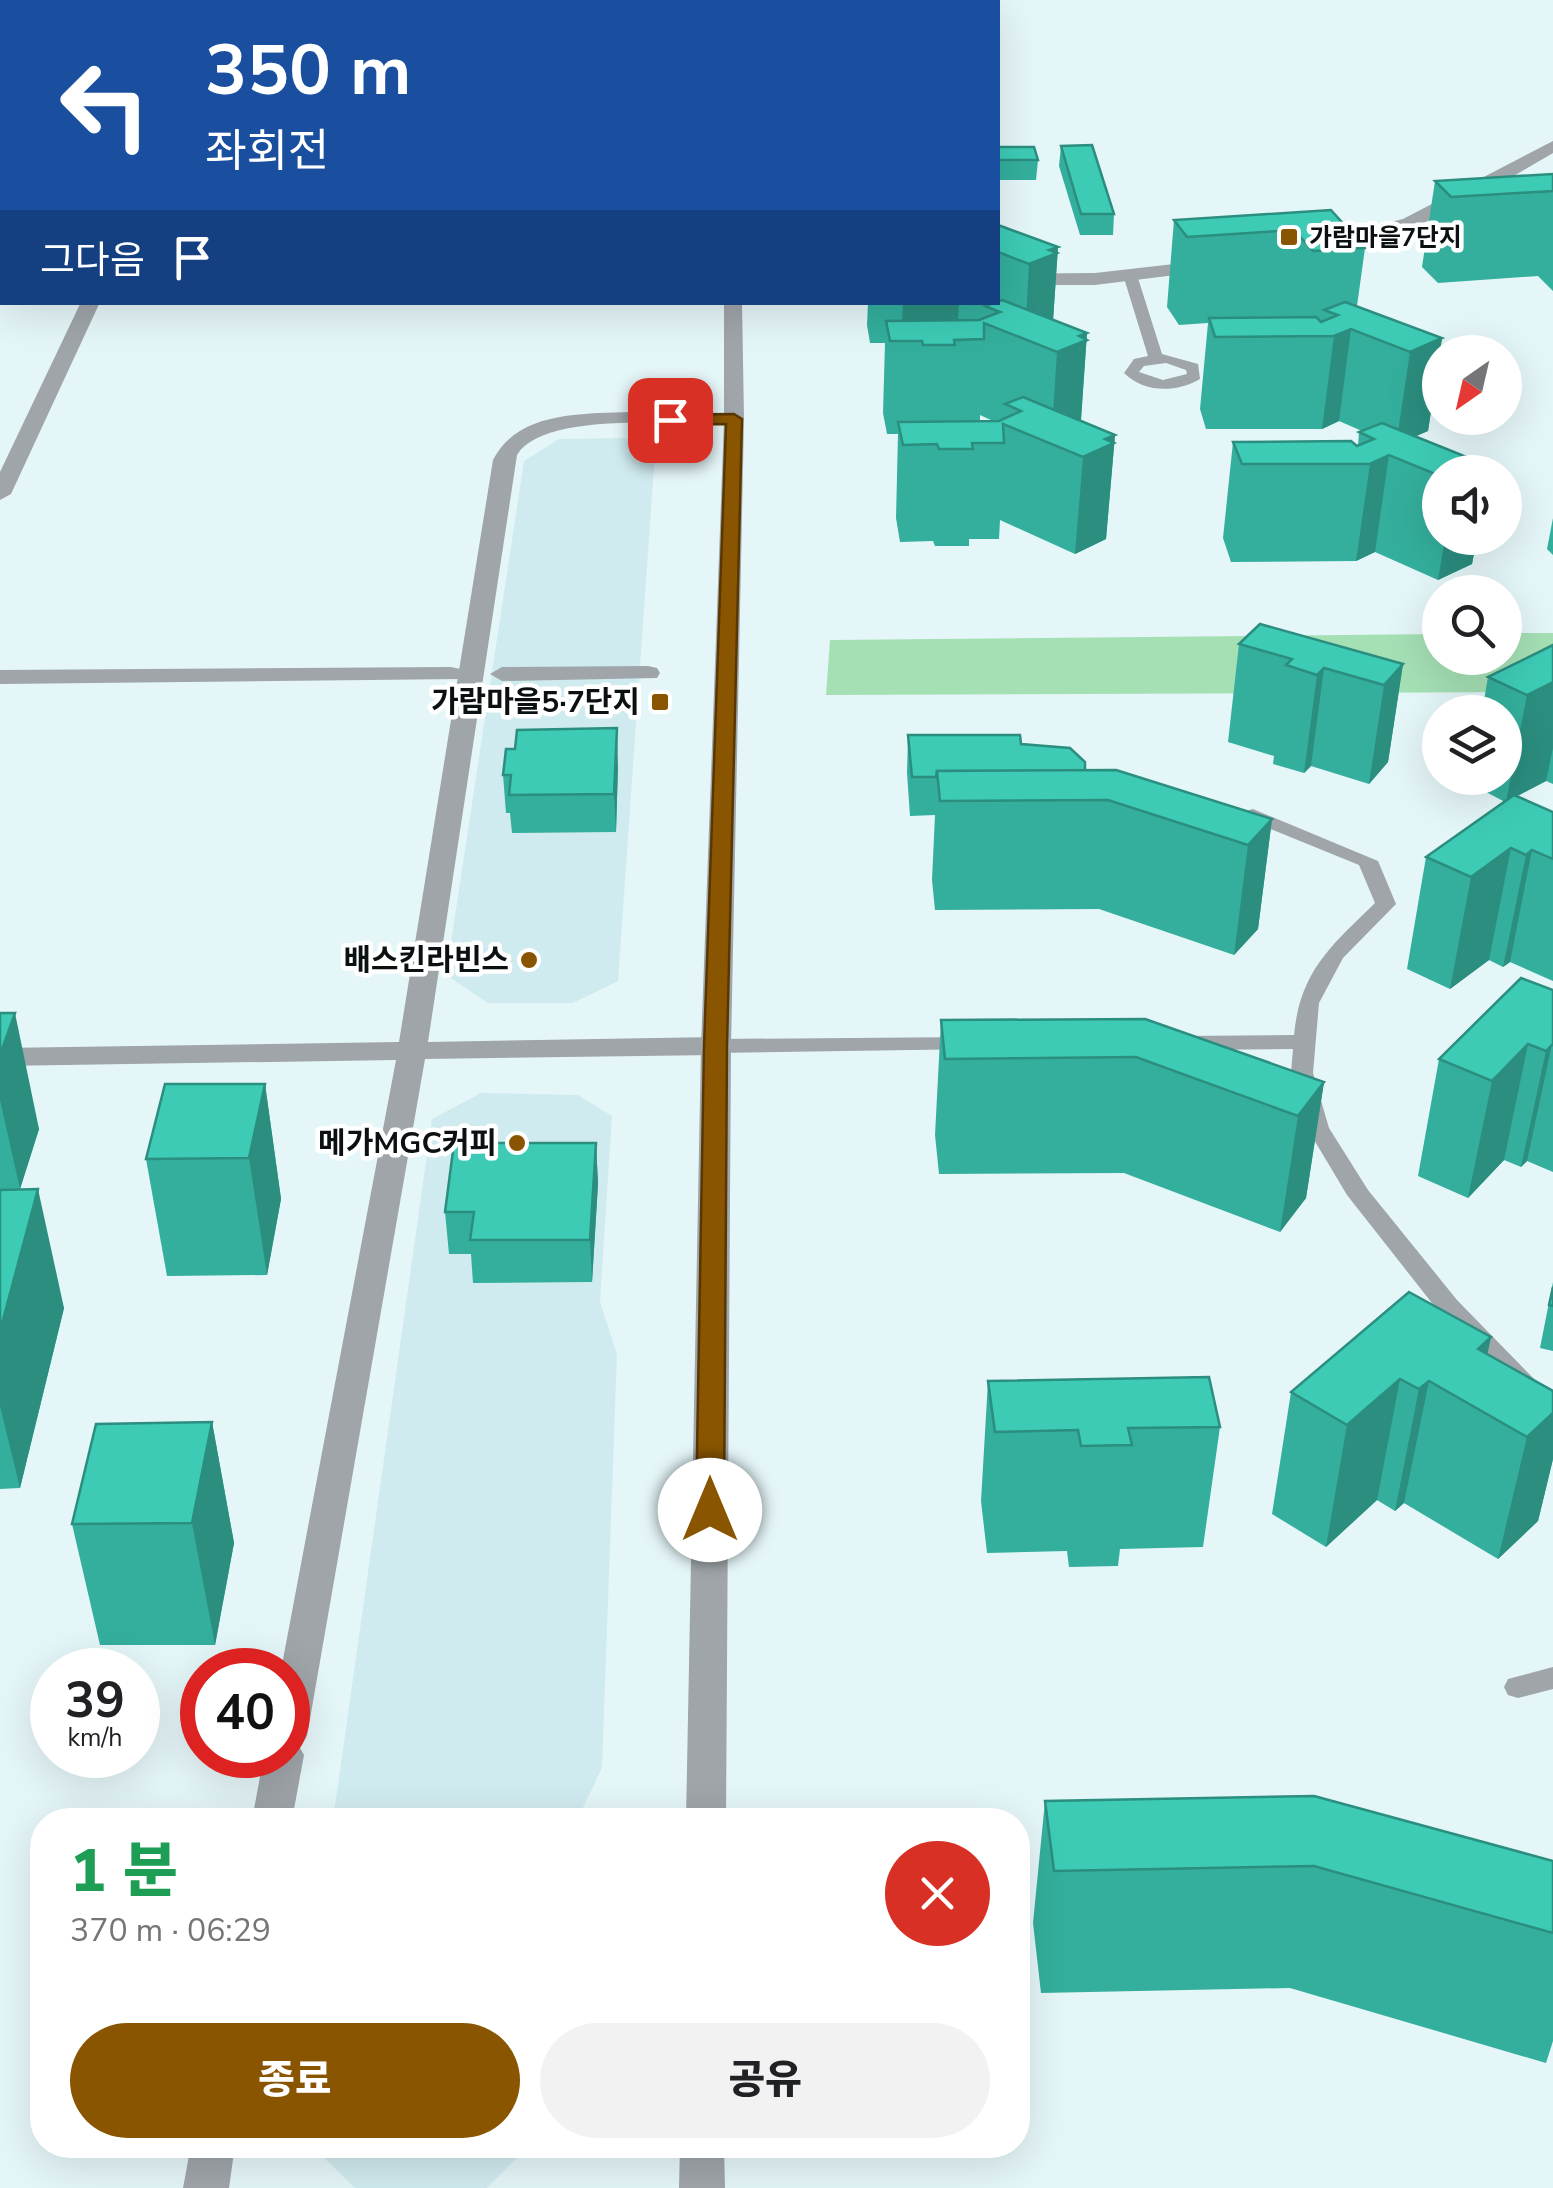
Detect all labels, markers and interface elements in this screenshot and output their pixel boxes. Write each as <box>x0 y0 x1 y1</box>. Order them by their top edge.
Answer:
text: 350 m <box>205 23 411 119</box>
icon: left <box>40 40 170 170</box>
text: 좌회전 <box>205 121 329 182</box>
place label: 가람마을7단지 <box>1309 221 1462 255</box>
marker: 가람마을7단지 <box>1278 226 1300 248</box>
icon: arrive <box>165 230 220 285</box>
text: 그다음 <box>40 235 145 286</box>
north arrow <box>1422 335 1522 435</box>
map controls <box>1422 335 1522 795</box>
pin <box>628 378 713 463</box>
icon: arrive <box>643 393 698 448</box>
button: sound <box>1422 455 1522 555</box>
button: search <box>1422 575 1522 675</box>
place label: 가람마을5·7단지 <box>431 682 640 723</box>
marker: 가람마을5·7단지 <box>649 691 671 713</box>
button: layers <box>1422 695 1522 795</box>
place label: 배스킨라빈스 <box>343 940 509 981</box>
marker: 배스킨라빈스 <box>518 949 540 971</box>
place label: 메가MGC커피 <box>318 1123 497 1164</box>
marker: 메가MGC커피 <box>506 1132 528 1154</box>
position arrow <box>658 1458 762 1562</box>
speed limit sign: 40 <box>180 1648 310 1778</box>
text: 39 <box>65 1666 125 1735</box>
text: km/h <box>67 1721 123 1755</box>
text: 1 분 <box>70 1830 178 1912</box>
button: close <box>885 1841 990 1946</box>
text: 370 m · 06:29 <box>70 1909 271 1952</box>
button: 종료 <box>70 2023 520 2138</box>
button: 공유 <box>540 2023 990 2138</box>

